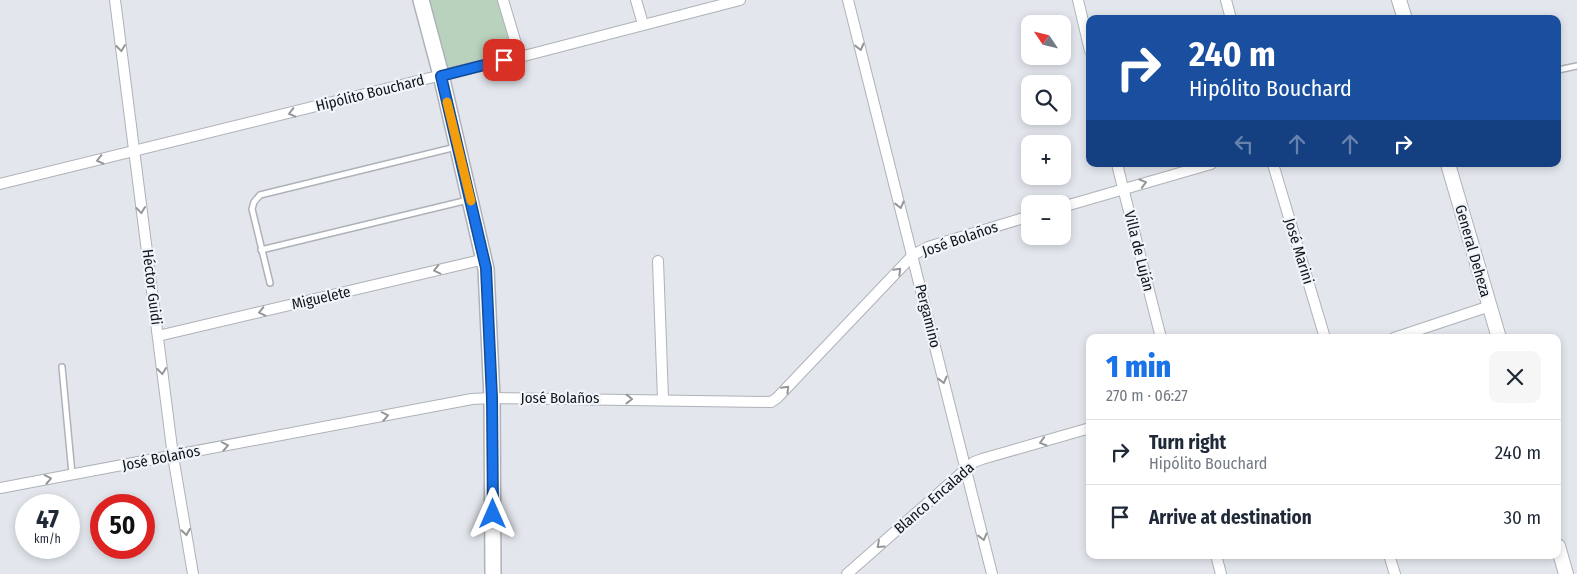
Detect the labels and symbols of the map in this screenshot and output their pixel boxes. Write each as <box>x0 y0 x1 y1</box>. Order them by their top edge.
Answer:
north arrow <box>1021 15 1071 65</box>
pin <box>483 39 525 81</box>
one-way arrow <box>855 43 865 51</box>
one-way arrow <box>115 45 126 53</box>
street label: Hipólito Bouchard <box>314 71 426 115</box>
one-way arrow <box>289 107 297 117</box>
one-way arrow <box>96 154 105 165</box>
one-way arrow <box>1138 178 1147 189</box>
one-way arrow <box>895 200 905 208</box>
street label: General Deheza <box>1451 203 1495 299</box>
one-way arrow <box>135 206 146 214</box>
street label: Villa de Luján <box>1120 209 1158 293</box>
street label: José Marini <box>1280 216 1318 286</box>
street label: José Bolaños <box>920 218 1000 260</box>
street label: Héctor Guidi <box>138 248 166 326</box>
one-way arrow <box>433 264 442 275</box>
one-way arrow <box>892 268 901 277</box>
street label: Miguelete <box>290 282 352 314</box>
street label: Pergamino <box>911 282 945 350</box>
one-way arrow <box>258 306 267 316</box>
one-way arrow <box>156 367 167 375</box>
one-way arrow <box>937 375 948 384</box>
one-way arrow <box>780 385 789 394</box>
street label: José Bolaños <box>521 389 599 407</box>
one-way arrow <box>625 394 633 404</box>
one-way arrow <box>380 411 389 421</box>
one-way arrow <box>1040 436 1048 446</box>
street label: José Bolaños <box>121 442 201 474</box>
one-way arrow <box>220 442 229 452</box>
street label: Blanco Encalada <box>890 458 978 538</box>
one-way arrow <box>44 475 52 485</box>
position arrow <box>466 487 518 539</box>
speed limit sign: 50 <box>90 494 155 559</box>
one-way arrow <box>180 527 190 536</box>
one-way arrow <box>977 533 987 541</box>
one-way arrow <box>876 539 885 548</box>

